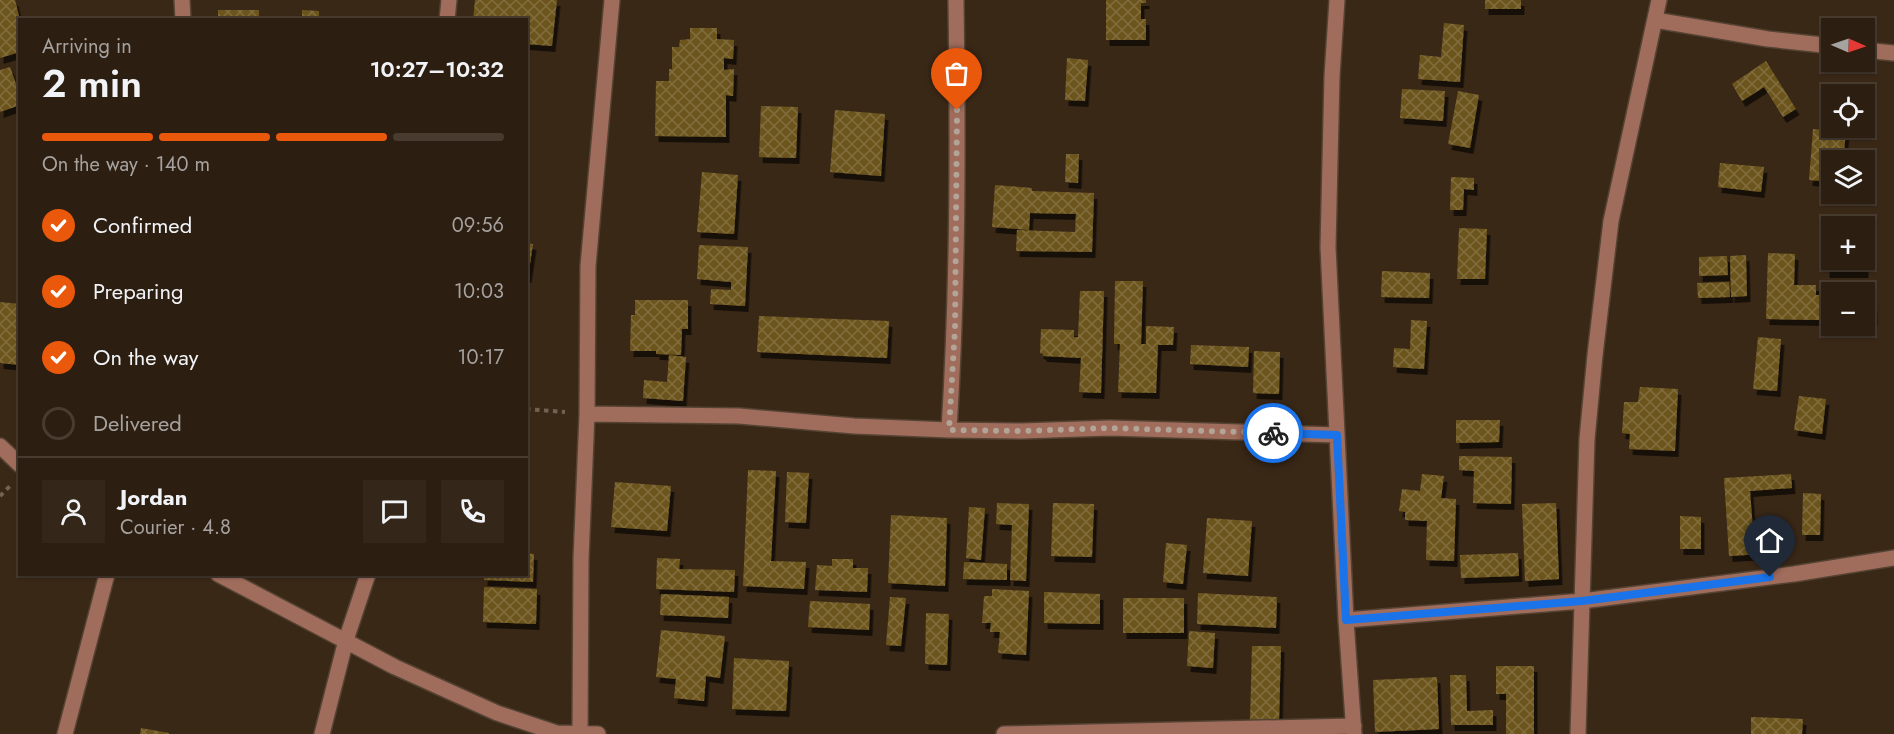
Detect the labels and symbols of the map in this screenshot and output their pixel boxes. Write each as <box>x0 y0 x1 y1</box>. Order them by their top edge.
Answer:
north arrow <box>1821 18 1875 72</box>
pin <box>931 48 982 110</box>
courier <box>1243 403 1303 463</box>
pin <box>1744 515 1795 577</box>

